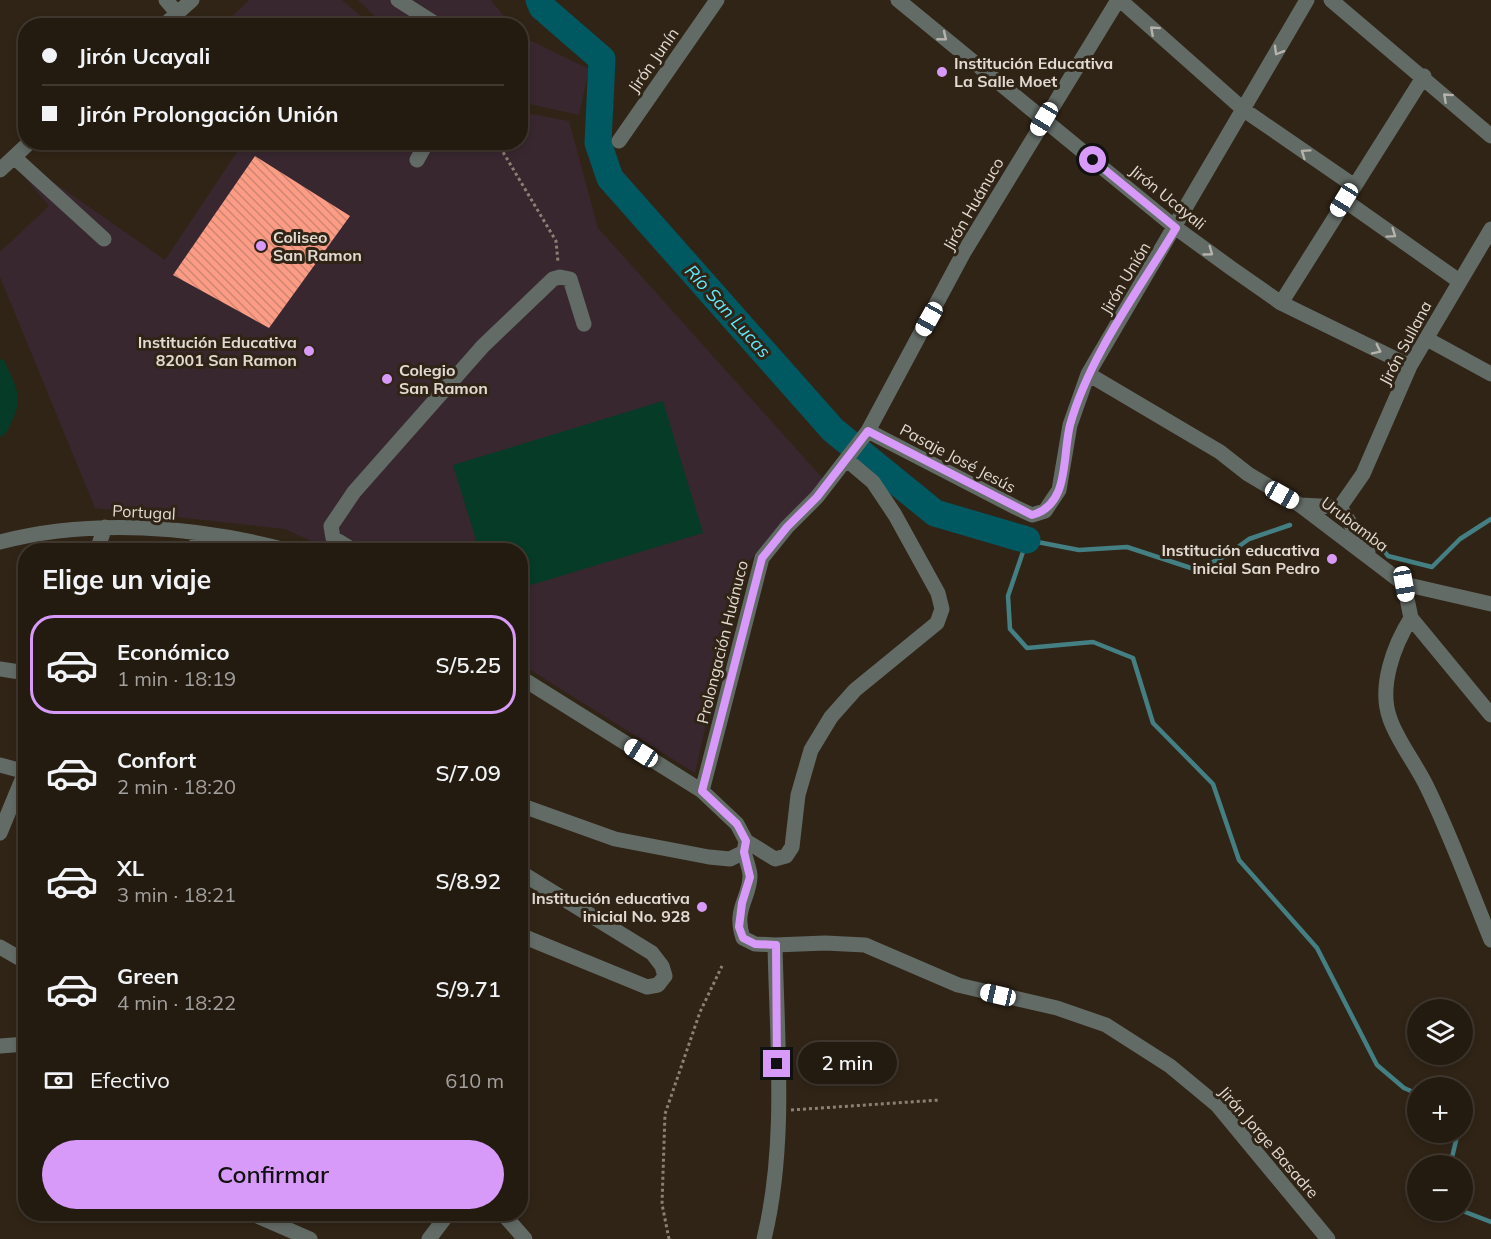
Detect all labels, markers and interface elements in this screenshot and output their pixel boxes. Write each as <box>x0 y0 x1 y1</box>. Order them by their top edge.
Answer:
street label: Jirón Junín <box>623 24 683 96</box>
one-way arrow <box>1150 26 1160 37</box>
one-way arrow <box>936 30 947 41</box>
text: Jirón Ucayali <box>78 42 210 70</box>
one-way arrow <box>1274 45 1285 55</box>
place label: Institución Educativa La Salle Moet <box>954 53 1113 91</box>
marker: Institución Educativa La Salle Moet <box>935 65 949 79</box>
one-way arrow <box>1443 93 1454 104</box>
car <box>1027 99 1061 139</box>
text: Jirón Prolongación Unión <box>78 100 339 128</box>
route start <box>1079 146 1106 173</box>
one-way arrow <box>1300 149 1311 160</box>
street label: Jirón Huánuco <box>938 154 1008 254</box>
street label: Jirón Ucayali <box>1126 160 1210 234</box>
car <box>1327 180 1361 220</box>
place label: Coliseo San Ramon <box>273 227 362 265</box>
one-way arrow <box>1385 227 1396 238</box>
street label: Jirón Unión <box>1096 238 1154 318</box>
marker: Coliseo San Ramon <box>254 239 268 253</box>
one-way arrow <box>1202 245 1213 256</box>
water label: Río San Lucas <box>680 260 776 362</box>
street label: Jirón Sullana <box>1374 297 1436 389</box>
car <box>912 299 946 339</box>
place label: Institución Educativa 82001 San Ramon <box>138 332 297 370</box>
one-way arrow <box>1370 342 1381 354</box>
marker: Institución Educativa 82001 San Ramon <box>302 344 316 358</box>
place label: Colegio San Ramon <box>399 360 488 398</box>
marker: Colegio San Ramon <box>380 372 394 386</box>
street label: Pasaje José Jesús <box>897 419 1019 497</box>
car <box>1262 478 1302 512</box>
street label: Urubamba <box>1317 492 1393 556</box>
street label: Portugal <box>112 500 176 524</box>
place label: Institución educativa inicial San Pedro <box>1161 540 1320 578</box>
marker: Institución educativa inicial San Pedro <box>1325 552 1339 566</box>
street label: Prolongación Huánuco <box>692 558 752 726</box>
text: Elige un viaje <box>42 562 211 596</box>
car <box>1392 565 1416 603</box>
icon: car <box>45 638 99 692</box>
text: Económico <box>117 638 230 666</box>
text: S/5.25 <box>436 651 501 679</box>
text: 1 min · 18:19 <box>117 666 236 691</box>
car <box>621 736 661 770</box>
icon: car <box>45 746 99 800</box>
text: Confort <box>117 746 196 774</box>
text: S/7.09 <box>436 759 501 787</box>
text: 2 min · 18:20 <box>117 774 236 799</box>
icon: car <box>45 854 99 908</box>
text: XL <box>117 854 144 882</box>
text: S/8.92 <box>436 867 501 895</box>
text: 3 min · 18:21 <box>117 882 236 907</box>
place label: Institución educativa inicial No. 928 <box>531 888 690 926</box>
marker: Institución educativa inicial No. 928 <box>695 900 709 914</box>
icon: car <box>45 962 99 1016</box>
text: Green <box>117 962 179 990</box>
text: S/9.71 <box>436 975 501 1003</box>
car <box>978 982 1018 1008</box>
text: 4 min · 18:22 <box>117 990 236 1015</box>
map controls <box>1407 999 1473 1221</box>
button: layers <box>1407 999 1473 1065</box>
callout: 2 min <box>798 1043 897 1085</box>
route end <box>763 1050 790 1077</box>
text: 2 min <box>822 1050 873 1075</box>
icon: cash <box>42 1064 75 1097</box>
text: Efectivo <box>90 1066 170 1094</box>
text: 610 m <box>445 1068 504 1093</box>
button: + <box>1407 1077 1473 1143</box>
street label: Jirón Jorge Basadre <box>1215 1082 1323 1202</box>
button: Confirmar <box>42 1140 504 1209</box>
button: − <box>1407 1155 1473 1221</box>

